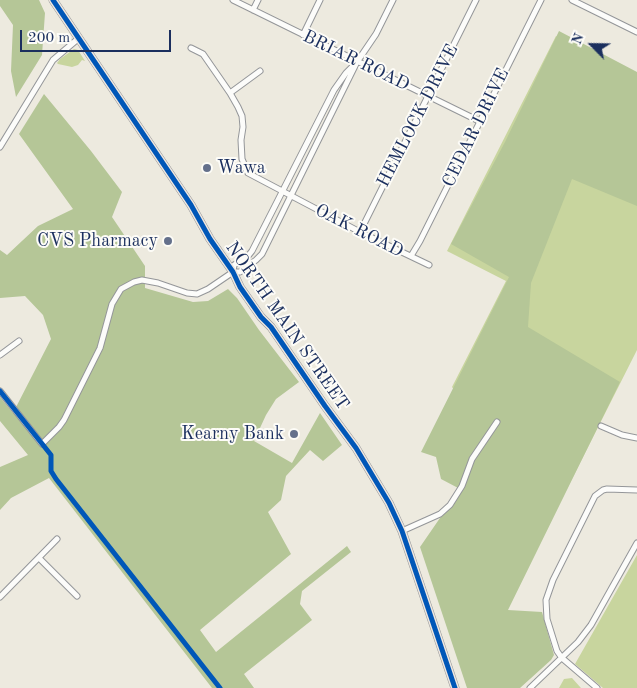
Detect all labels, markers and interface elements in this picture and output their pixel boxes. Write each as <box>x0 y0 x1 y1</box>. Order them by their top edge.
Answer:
scale bar <box>22 20 174 52</box>
north arrow <box>567 20 617 70</box>
street label: BRIAR ROAD <box>299 26 413 96</box>
text: 200 m <box>28 31 70 46</box>
text: N <box>570 31 587 47</box>
street label: HEMLOCK DRIVE <box>373 41 463 191</box>
street label: CEDAR DRIVE <box>438 65 514 191</box>
place label: Wawa <box>217 157 266 179</box>
marker: Wawa <box>201 162 213 174</box>
street label: OAK ROAD <box>311 200 407 262</box>
place label: CVS Pharmacy <box>37 230 158 252</box>
marker: CVS Pharmacy <box>162 235 174 247</box>
street label: NORTH MAIN STREET <box>221 238 353 414</box>
place label: Kearny Bank <box>181 423 284 445</box>
marker: Kearny Bank <box>288 428 300 440</box>

